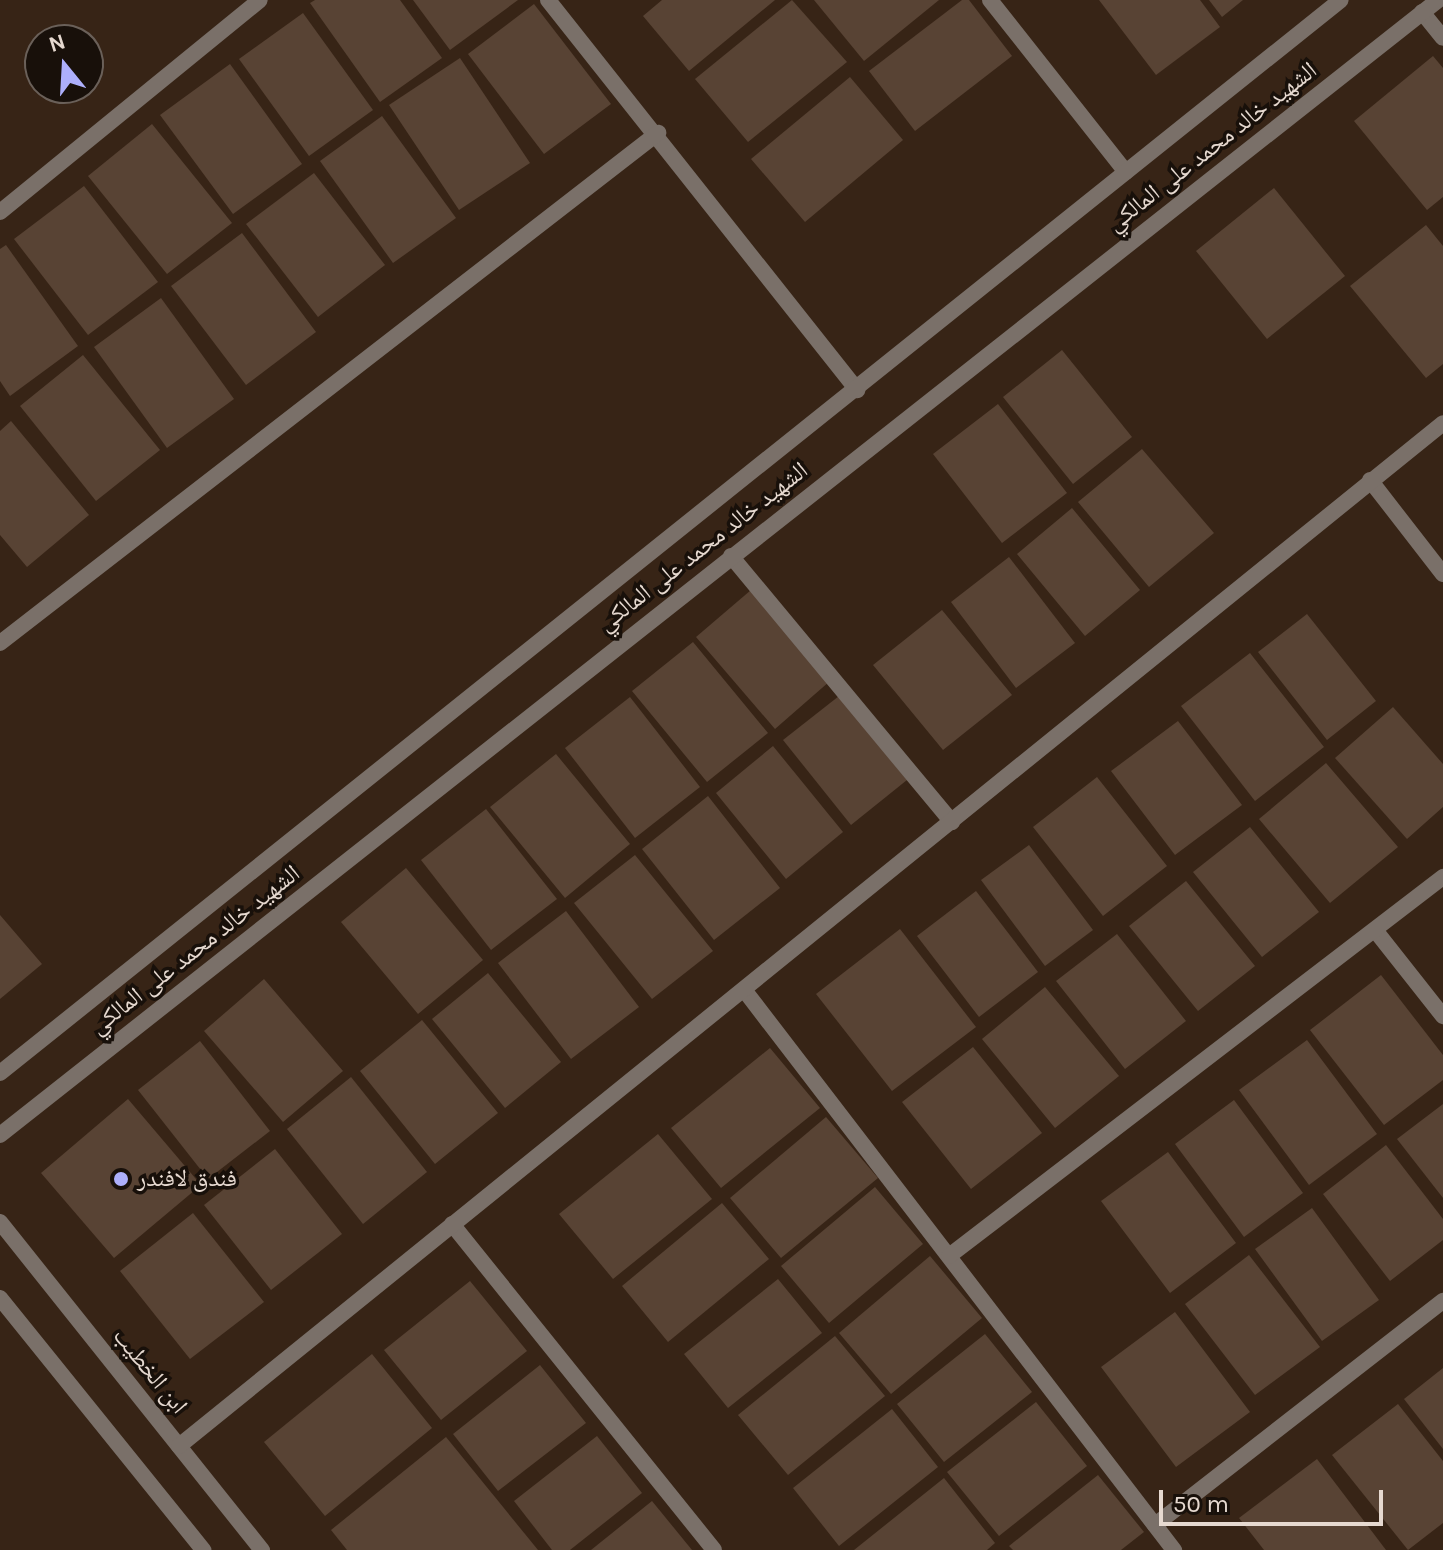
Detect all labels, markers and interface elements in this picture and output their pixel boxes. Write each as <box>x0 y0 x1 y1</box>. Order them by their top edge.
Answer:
north arrow <box>24 24 104 104</box>
text: N <box>46 28 69 58</box>
street label: الشهيد خالد محمد على المالكي <box>1101 56 1323 238</box>
street label: الشهيد خالد محمد على المالكي <box>592 456 814 638</box>
street label: الشهيد خالد محمد على المالكي <box>84 859 306 1041</box>
place label: فندق لافندر <box>137 1165 237 1193</box>
marker: فندق لافندر <box>112 1170 130 1188</box>
street label: ابن الخطيب <box>107 1322 193 1420</box>
scale bar <box>1163 1474 1387 1524</box>
text: 50 m <box>1173 1490 1229 1518</box>

